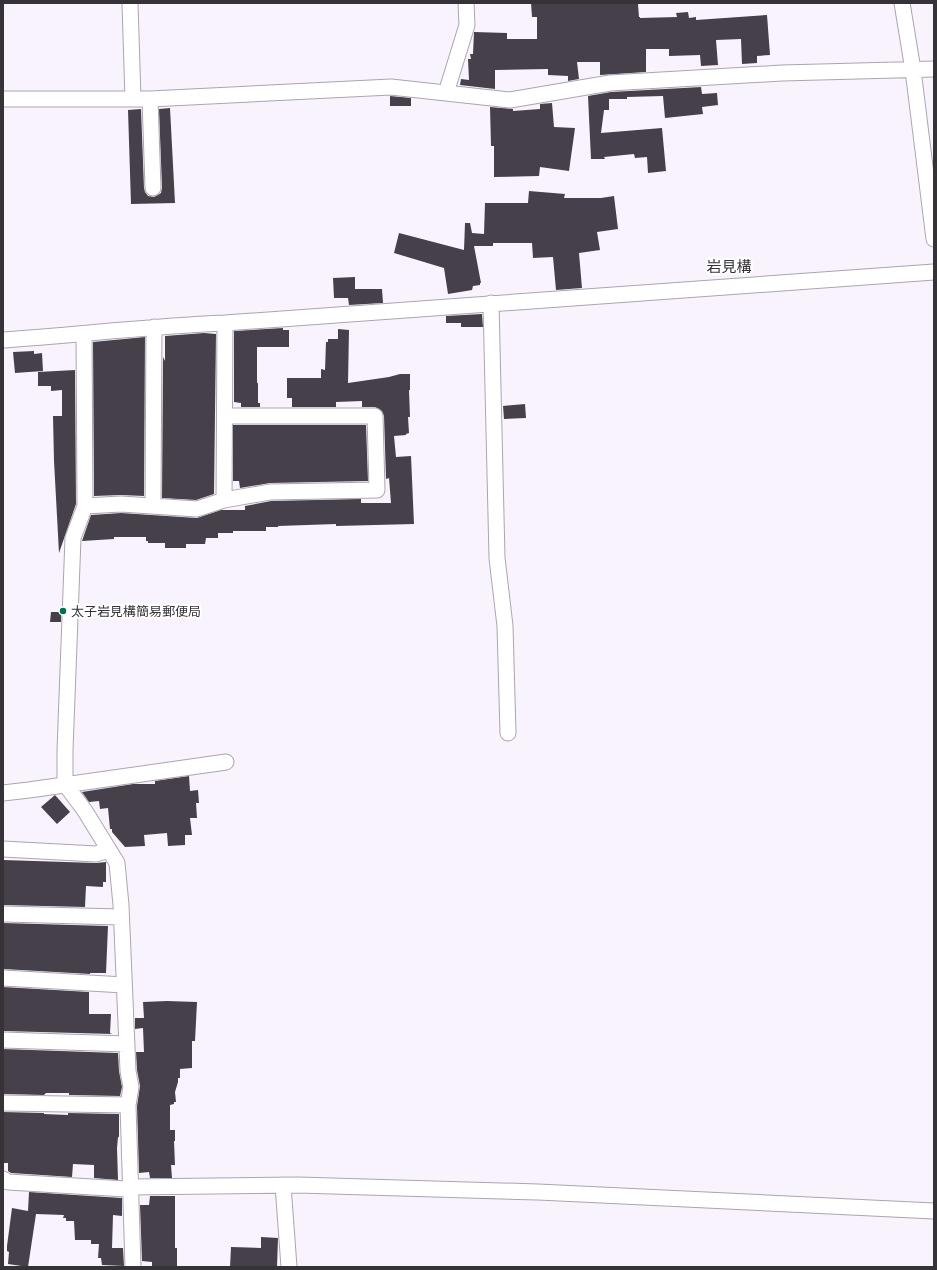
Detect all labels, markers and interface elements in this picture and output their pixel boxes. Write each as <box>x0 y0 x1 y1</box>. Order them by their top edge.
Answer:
district label: 岩見構 <box>706 257 752 275</box>
place label: 太子岩見構簡易郵便局 <box>71 603 201 619</box>
marker: 太子岩見構簡易郵便局 <box>58 606 68 616</box>

